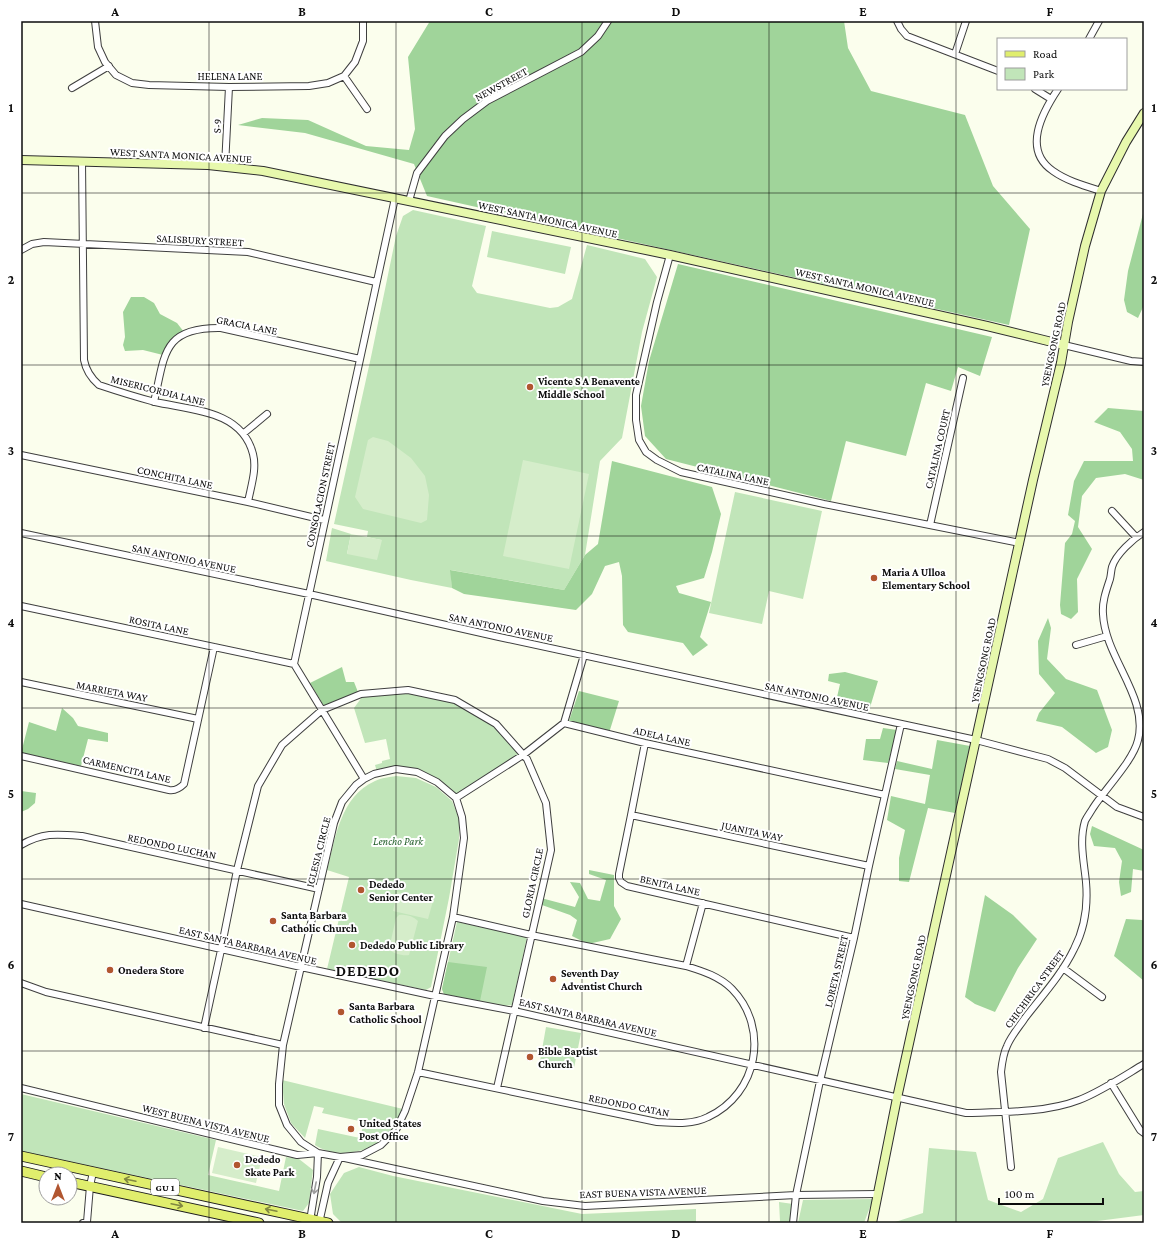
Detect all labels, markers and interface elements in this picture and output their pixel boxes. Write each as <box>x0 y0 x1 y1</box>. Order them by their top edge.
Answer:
text: A <box>110 4 119 19</box>
text: B <box>298 4 306 19</box>
text: C <box>485 4 493 19</box>
text: D <box>672 4 681 19</box>
text: E <box>859 4 867 19</box>
text: F <box>1047 4 1054 19</box>
legend <box>997 38 1127 90</box>
text: Road <box>1033 47 1058 61</box>
street label: NEWSTREET <box>473 65 529 103</box>
text: Park <box>1033 67 1055 81</box>
street label: HELENA LANE <box>197 70 263 82</box>
text: 1 <box>9 100 14 115</box>
text: 1 <box>1152 100 1157 115</box>
street label: S-9 <box>211 118 223 134</box>
street label: WEST SANTA MONICA AVENUE <box>110 145 252 165</box>
street label: WEST SANTA MONICA AVENUE <box>477 198 619 240</box>
street label: SALISBURY STREET <box>156 232 244 248</box>
street label: WEST SANTA MONICA AVENUE <box>794 265 936 309</box>
text: 2 <box>8 272 15 287</box>
text: 2 <box>1151 272 1158 287</box>
street label: YSENGSONG ROAD <box>1038 300 1068 388</box>
street label: GRACIA LANE <box>215 313 279 337</box>
street label: MISERICORDIA LANE <box>110 372 206 408</box>
place label: Vicente S A Benavente Middle School <box>537 375 640 400</box>
marker: Vicente S A Benavente Middle School <box>525 382 535 392</box>
street label: CATALINA COURT <box>922 408 952 490</box>
street label: CONSOLACION STREET <box>303 441 337 549</box>
text: 3 <box>8 443 14 458</box>
text: 3 <box>1151 443 1157 458</box>
street label: CATALINA LANE <box>696 461 770 488</box>
street label: CONCHITA LANE <box>136 463 214 491</box>
street label: SAN ANTONIO AVENUE <box>131 541 237 575</box>
place label: Maria A Ulloa Elementary School <box>882 566 971 591</box>
marker: Maria A Ulloa Elementary School <box>869 573 879 583</box>
street label: SAN ANTONIO AVENUE <box>448 610 554 644</box>
street label: ROSITA LANE <box>128 613 190 637</box>
text: 4 <box>7 615 15 630</box>
text: 4 <box>1150 615 1158 630</box>
street label: YSENGSONG ROAD <box>968 616 998 704</box>
street label: MARRIETA WAY <box>75 678 149 704</box>
street label: SAN ANTONIO AVENUE <box>764 679 870 713</box>
street label: ADELA LANE <box>632 724 692 748</box>
street label: CARMENCITA LANE <box>82 753 172 785</box>
text: 5 <box>8 786 14 801</box>
text: 5 <box>1151 786 1157 801</box>
street label: IGLESIA CIRCLE <box>303 815 333 889</box>
street label: JUANITA WAY <box>719 818 784 844</box>
street label: REDONDO LUCHAN <box>126 831 218 861</box>
park label: Lencho Park <box>373 835 424 847</box>
street label: GLORIA CIRCLE <box>519 847 545 919</box>
street label: BENITA LANE <box>639 872 701 898</box>
place label: Dededo Senior Center <box>369 878 433 903</box>
marker: Dededo Senior Center <box>356 885 366 895</box>
place label: Santa Barbara Catholic Church <box>281 909 358 934</box>
marker: Santa Barbara Catholic Church <box>268 916 278 926</box>
street label: EAST SANTA BARBARA AVENUE <box>178 923 318 967</box>
street label: YSENGSONG ROAD <box>898 933 928 1021</box>
street label: LORETA STREET <box>822 934 850 1008</box>
place label: Dededo Public Library <box>360 939 465 951</box>
marker: Dededo Public Library <box>347 940 357 950</box>
street label: CHICHIRICA STREET <box>1002 948 1066 1030</box>
text: 6 <box>7 957 15 972</box>
text: 6 <box>1150 957 1158 972</box>
district label: DEDEDO <box>336 963 400 979</box>
place label: Onedera Store <box>118 964 184 976</box>
marker: Onedera Store <box>105 965 115 975</box>
place label: Seventh Day Adventist Church <box>560 967 643 992</box>
marker: Seventh Day Adventist Church <box>548 974 558 984</box>
street label: EAST SANTA BARBARA AVENUE <box>518 995 658 1039</box>
place label: Santa Barbara Catholic School <box>349 1000 423 1025</box>
marker: Santa Barbara Catholic School <box>336 1007 346 1017</box>
place label: Bible Baptist Church <box>538 1045 598 1070</box>
marker: Bible Baptist Church <box>525 1052 535 1062</box>
street label: REDONDO CATAN <box>588 1091 670 1119</box>
street label: WEST BUENA VISTA AVENUE <box>141 1101 271 1145</box>
place label: United States Post Office <box>359 1117 422 1142</box>
marker: United States Post Office <box>346 1124 356 1134</box>
text: 7 <box>8 1129 14 1144</box>
text: 7 <box>1151 1129 1157 1144</box>
place label: Dededo Skate Park <box>245 1153 295 1178</box>
marker: Dededo Skate Park <box>232 1160 242 1170</box>
north arrow <box>38 1166 78 1206</box>
text: N <box>54 1170 62 1182</box>
one-way arrow <box>124 1175 137 1183</box>
road number: GU 1 <box>151 1179 179 1195</box>
scale bar <box>999 1180 1103 1206</box>
one-way arrow <box>311 1181 319 1194</box>
street label: EAST BUENA VISTA AVENUE <box>579 1184 707 1200</box>
text: 100 m <box>1005 1187 1035 1201</box>
one-way arrow <box>170 1202 183 1210</box>
one-way arrow <box>265 1206 278 1214</box>
text: A <box>110 1226 119 1241</box>
text: B <box>298 1226 306 1241</box>
text: C <box>485 1226 493 1241</box>
text: D <box>672 1226 681 1241</box>
text: E <box>859 1226 867 1241</box>
text: F <box>1047 1226 1054 1241</box>

